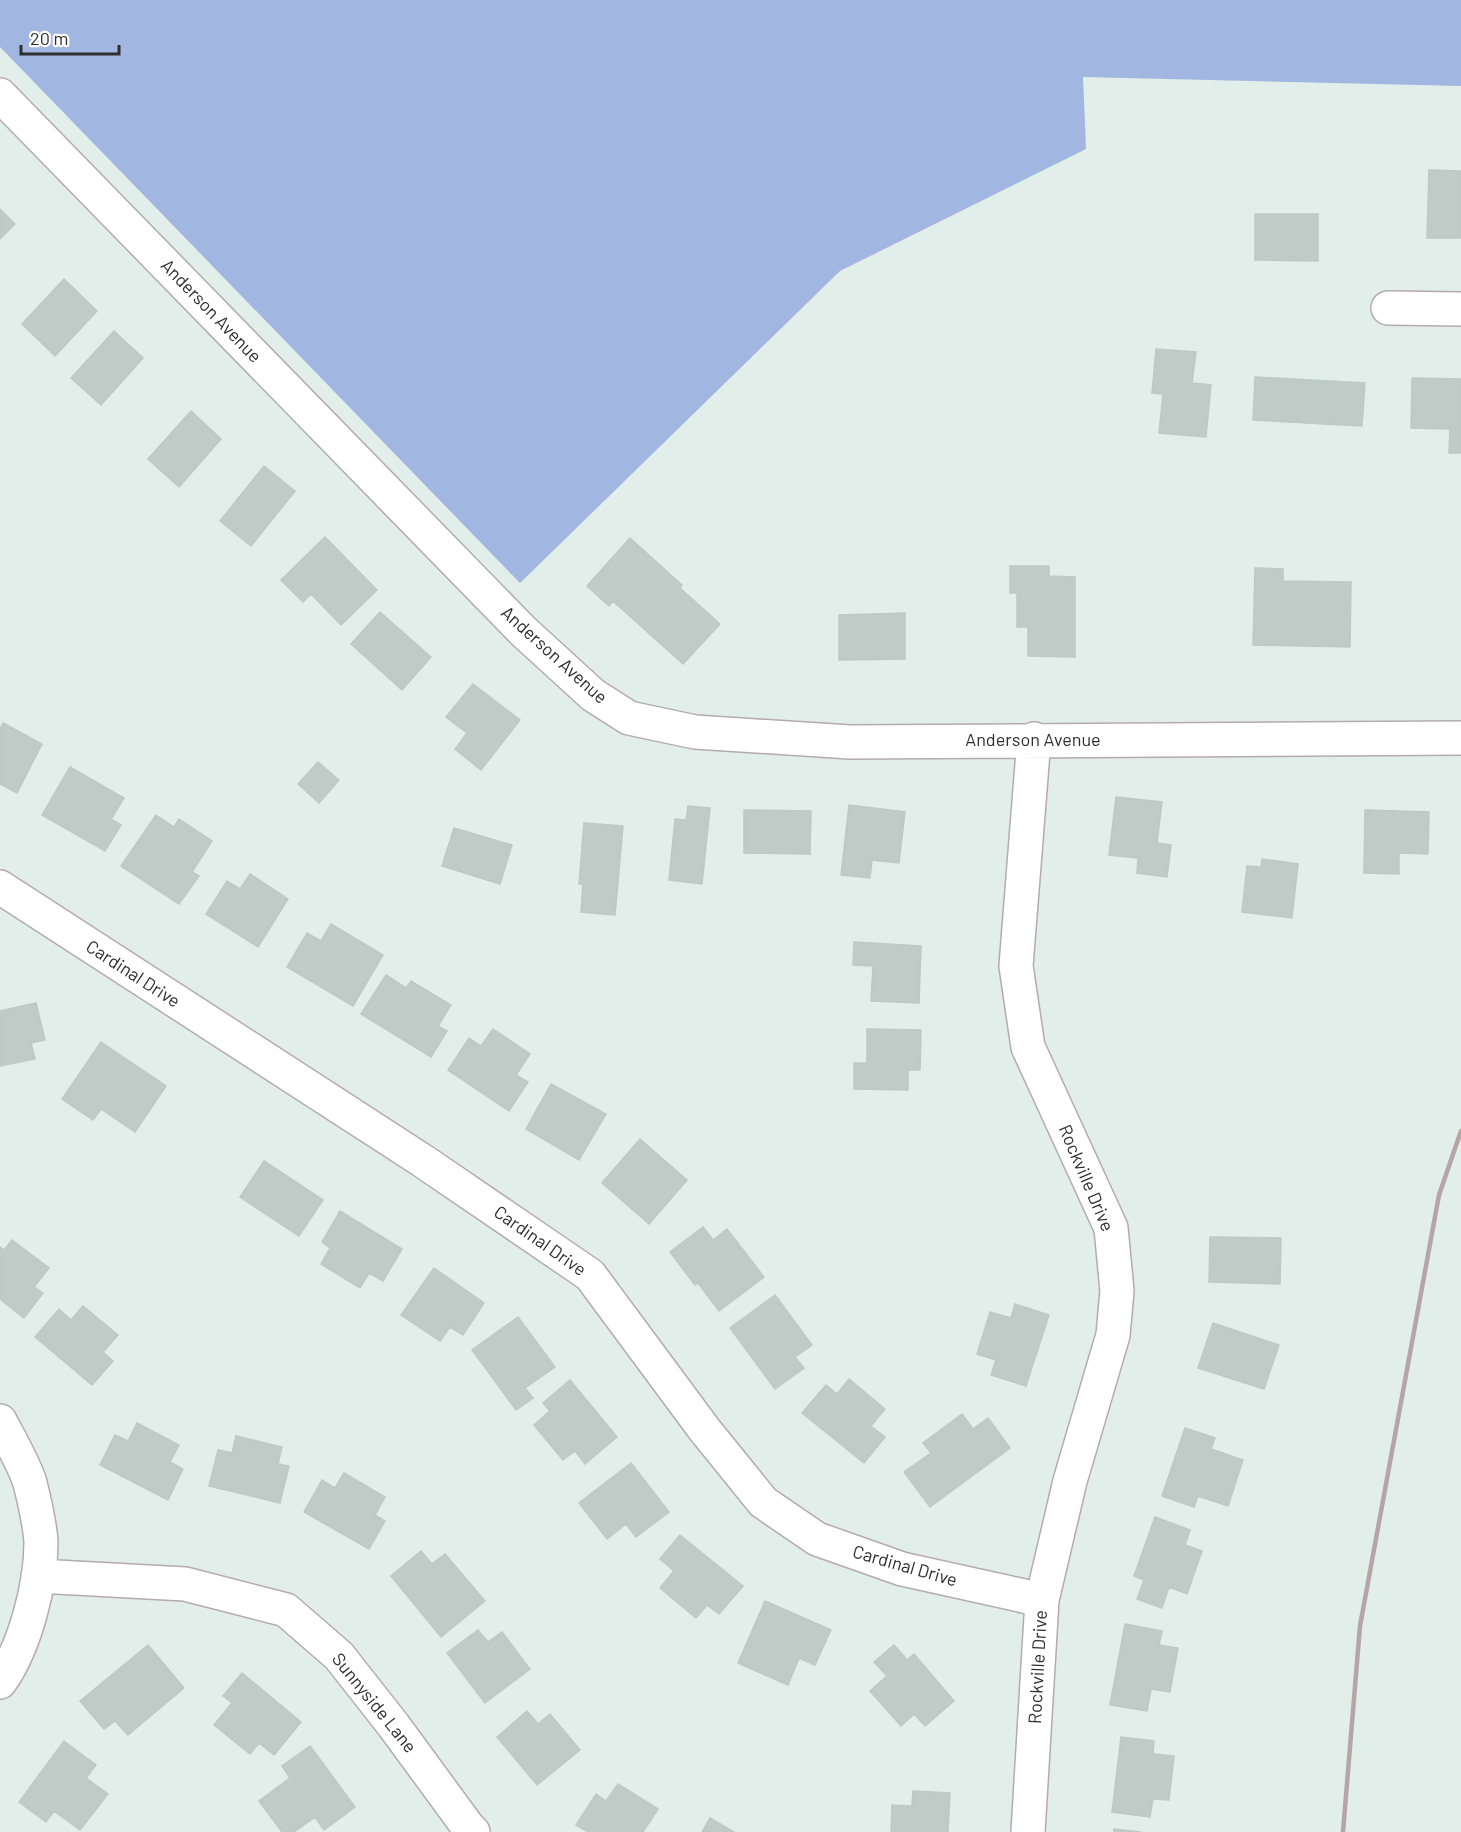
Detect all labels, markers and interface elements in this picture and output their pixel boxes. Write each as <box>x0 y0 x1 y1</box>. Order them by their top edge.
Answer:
scale bar <box>21 18 118 56</box>
text: 20 m <box>30 27 68 49</box>
street label: Anderson Avenue <box>157 254 267 367</box>
street label: Anderson Avenue <box>497 601 612 708</box>
street label: Anderson Avenue <box>965 728 1101 750</box>
street label: Cardinal Drive <box>82 935 185 1012</box>
street label: Rockville Drive <box>1055 1121 1119 1234</box>
street label: Cardinal Drive <box>490 1200 591 1280</box>
street label: Cardinal Drive <box>851 1540 960 1590</box>
street label: Rockville Drive <box>1023 1610 1051 1724</box>
street label: Sunnyside Lane <box>328 1648 422 1757</box>

